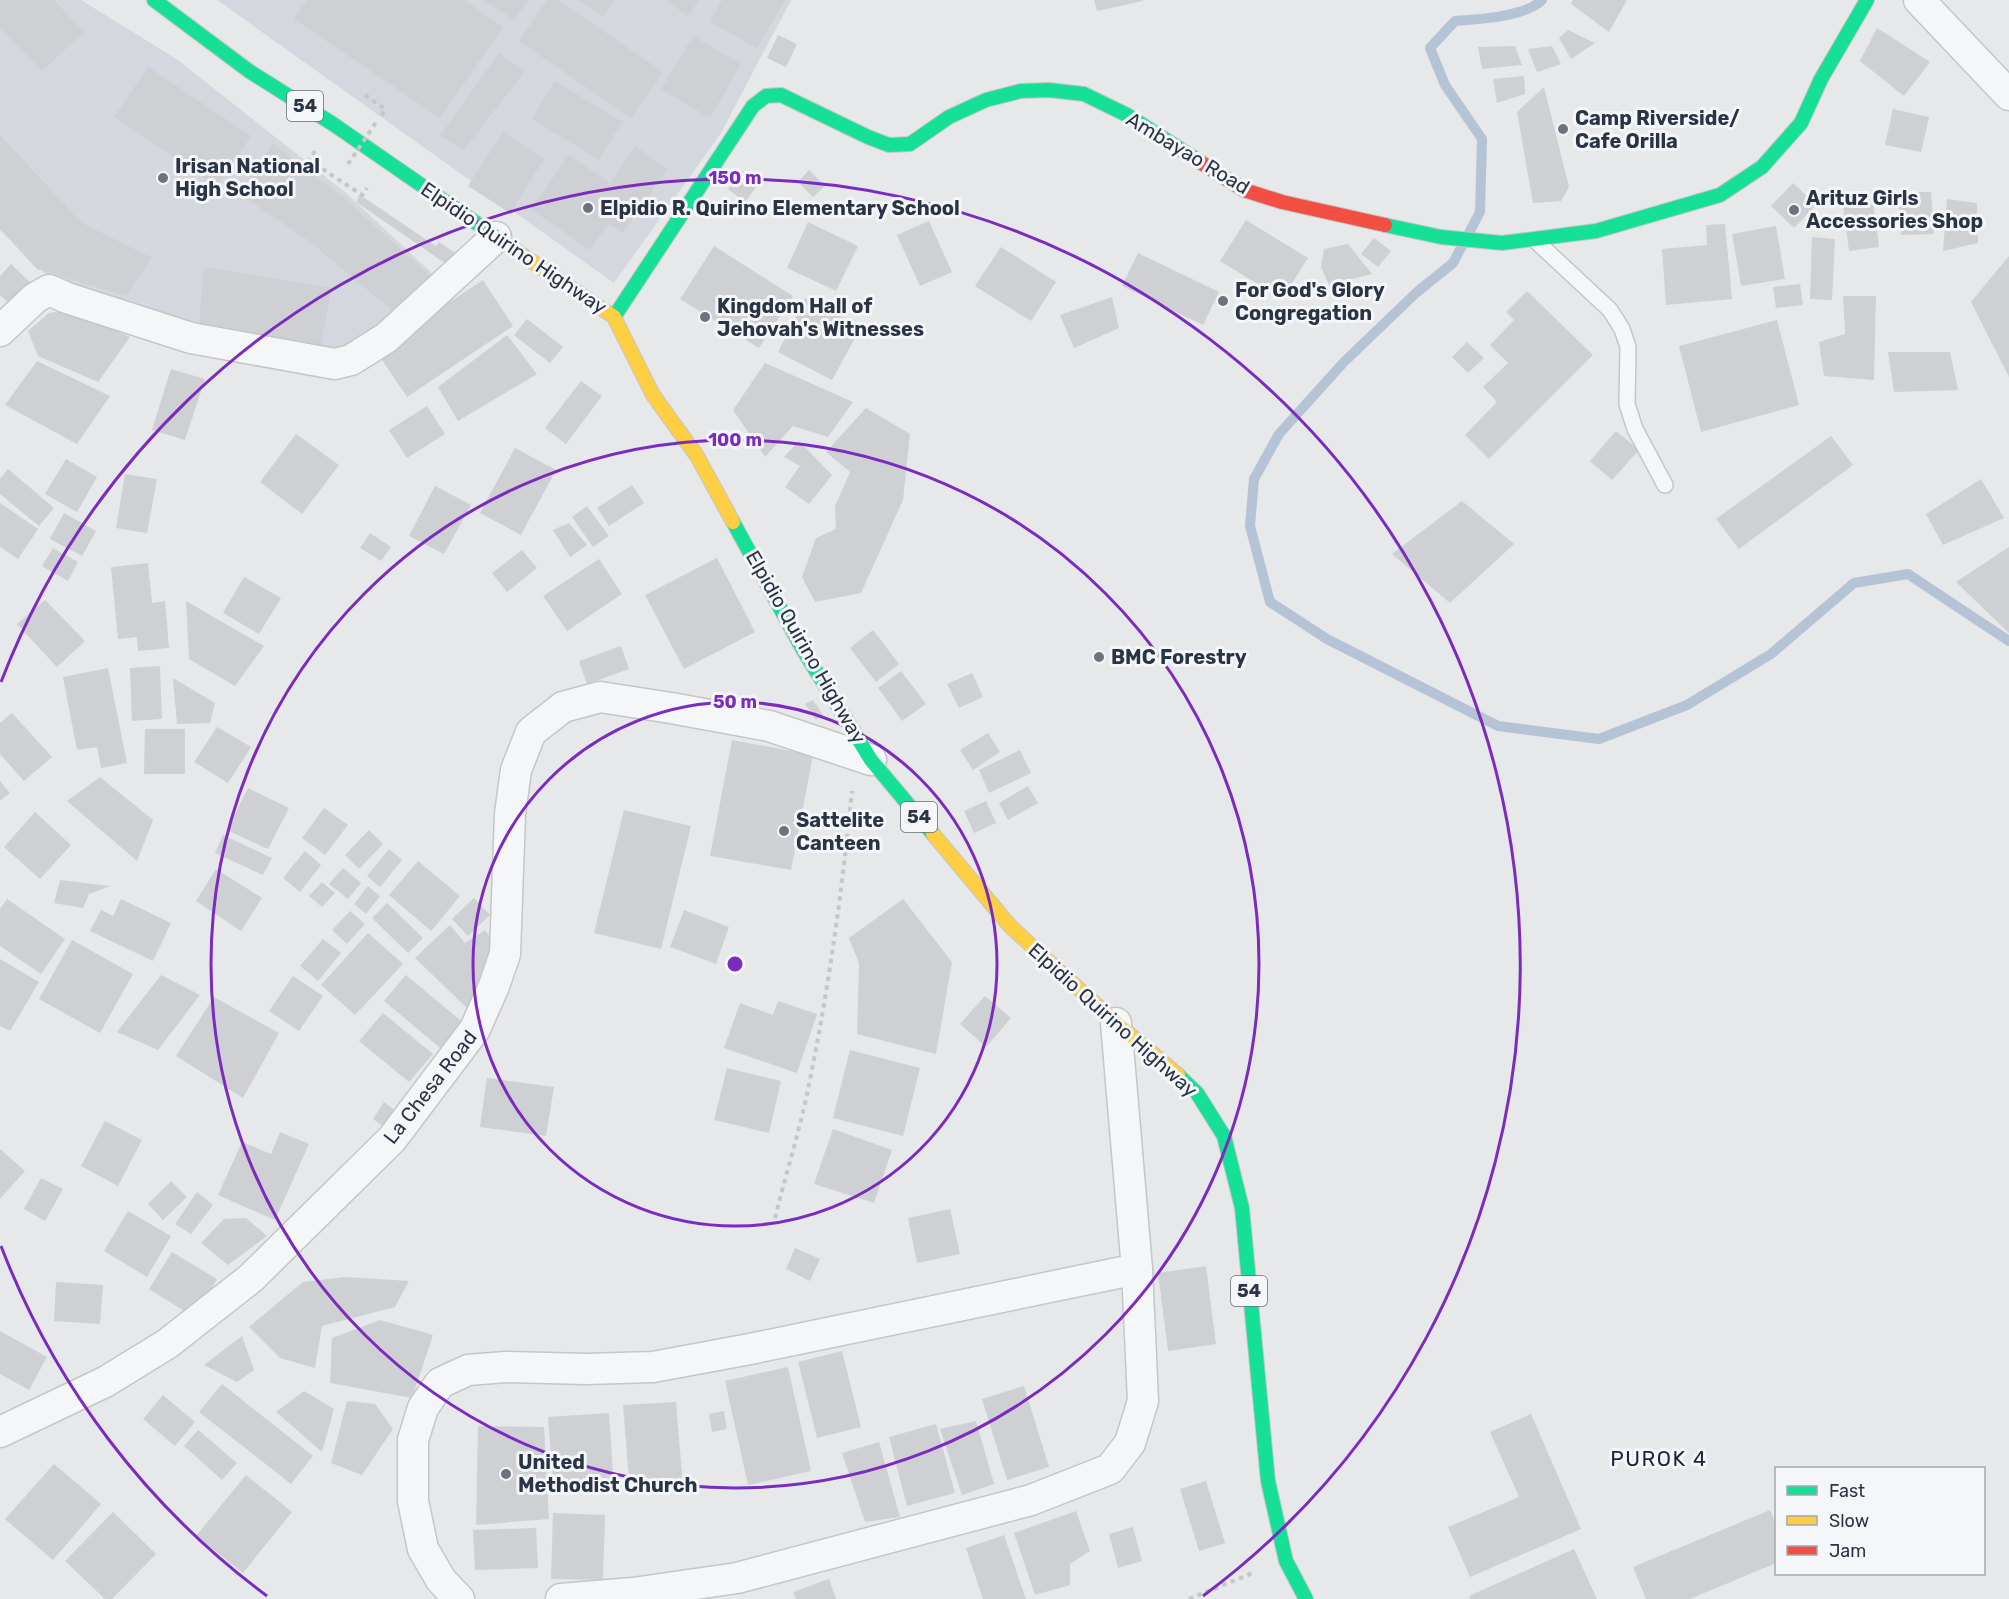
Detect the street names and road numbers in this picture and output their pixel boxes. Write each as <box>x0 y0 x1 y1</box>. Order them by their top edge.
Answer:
road number: 54 <box>287 91 323 121</box>
street label: Ambayao Road <box>1122 107 1254 199</box>
street label: Elpidio Quirino Highway <box>417 177 611 319</box>
street label: Elpidio Quirino Highway <box>741 546 871 748</box>
road number: 54 <box>901 802 937 832</box>
street label: Elpidio Quirino Highway <box>1024 938 1202 1102</box>
street label: La Chesa Road <box>378 1025 482 1149</box>
road number: 54 <box>1231 1276 1267 1306</box>

